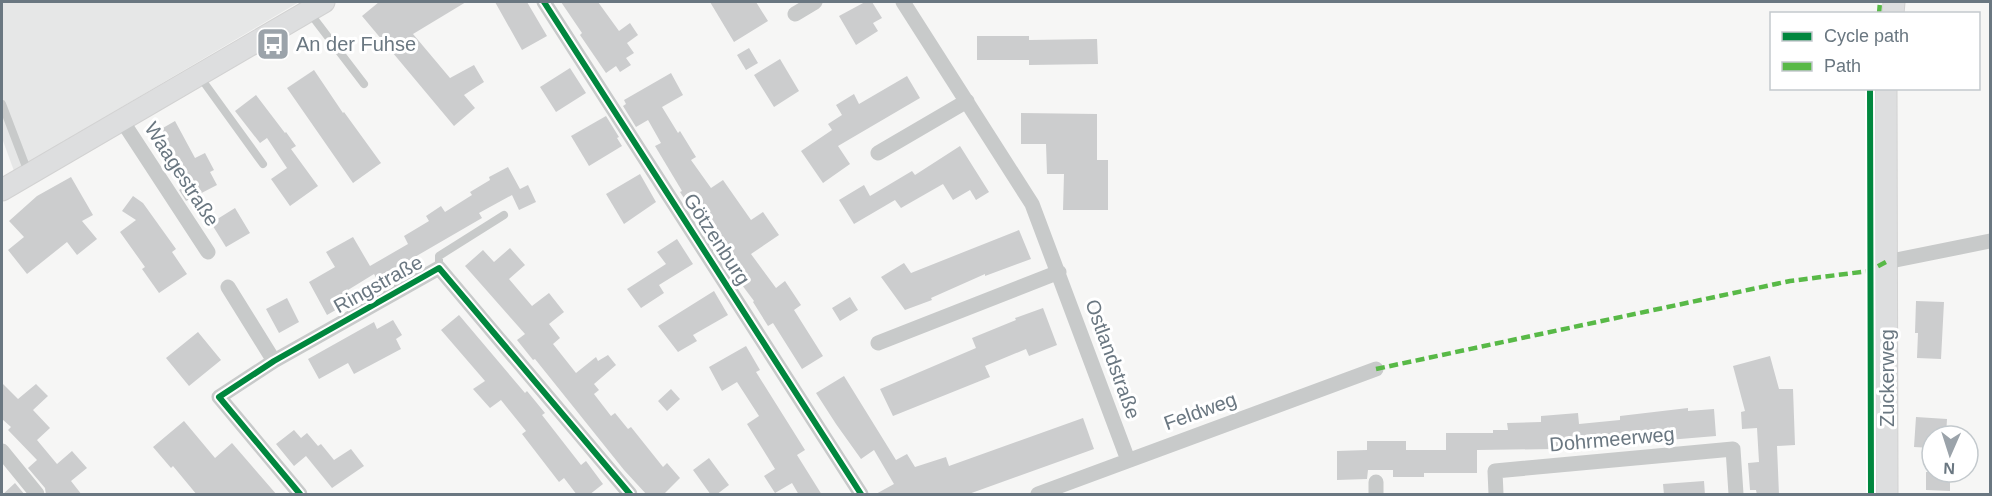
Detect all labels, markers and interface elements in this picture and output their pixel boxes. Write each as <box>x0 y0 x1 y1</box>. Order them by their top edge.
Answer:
legend <box>1770 12 1980 90</box>
bus stop icon: An der Fuhse <box>255 26 291 62</box>
text: Cycle path <box>1824 26 1909 46</box>
place label: An der Fuhse <box>296 33 416 55</box>
text: Path <box>1824 56 1861 76</box>
street label: Waagestraße <box>140 118 224 230</box>
street label: Götzenburg <box>679 189 755 289</box>
street label: Ringstraße <box>330 251 426 317</box>
street label: Ostlandstraße <box>1081 296 1145 422</box>
street label: Zuckerweg <box>1876 329 1898 427</box>
street label: Feldweg <box>1161 388 1239 434</box>
street label: Dohrmeerweg <box>1548 423 1676 455</box>
north arrow <box>1920 424 1980 484</box>
text: N <box>1943 460 1955 477</box>

